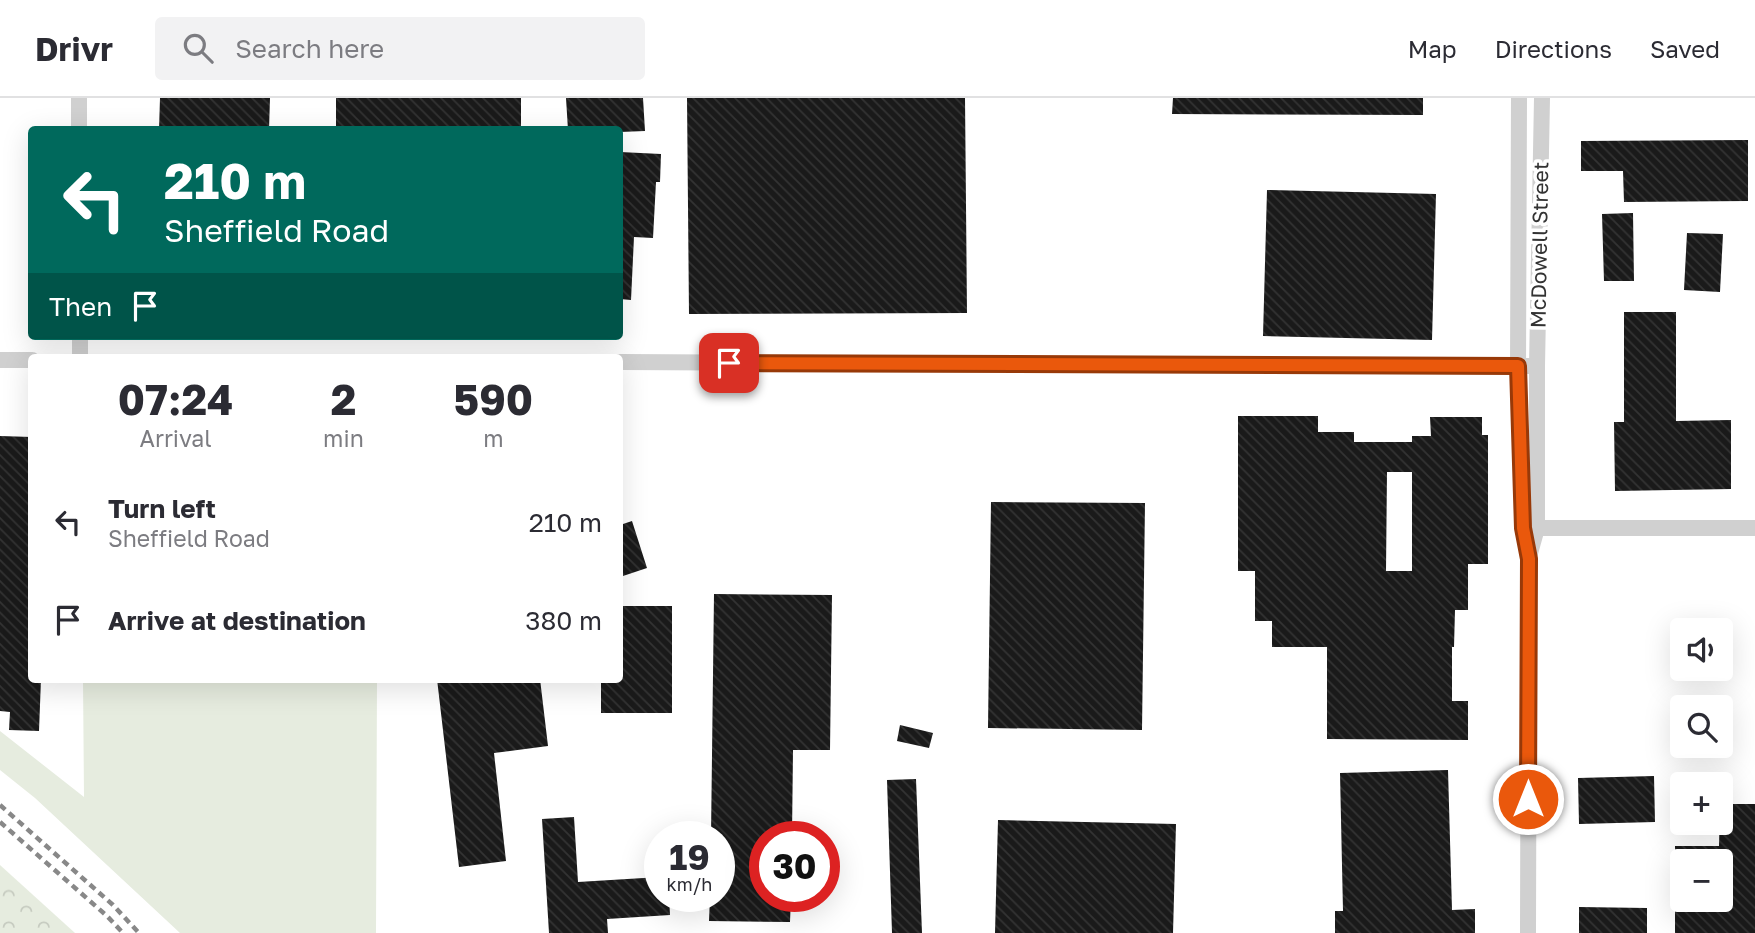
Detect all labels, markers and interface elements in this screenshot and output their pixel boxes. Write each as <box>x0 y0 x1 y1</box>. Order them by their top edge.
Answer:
search box <box>155 17 645 80</box>
text: Drivr <box>35 29 113 68</box>
icon: search <box>179 29 217 67</box>
text: Search here <box>235 33 384 64</box>
text: Map <box>1408 34 1457 63</box>
text: Directions <box>1495 34 1612 63</box>
text: Saved <box>1650 34 1720 63</box>
text: 210 m <box>164 151 306 210</box>
icon: left <box>49 154 140 245</box>
street label: McDowell Street <box>1525 162 1553 328</box>
text: Sheffield Road <box>164 211 389 249</box>
icon: arrive <box>126 287 164 325</box>
text: Then <box>49 291 112 322</box>
pin <box>699 333 759 393</box>
icon: arrive <box>710 344 748 382</box>
text: 07:24 <box>118 374 233 424</box>
text: 2 <box>331 374 356 424</box>
text: 590 <box>454 374 533 424</box>
text: Arrival <box>140 424 212 452</box>
text: min <box>323 424 364 452</box>
text: m <box>483 424 504 452</box>
text: Turn left <box>108 493 216 524</box>
icon: left <box>49 503 87 541</box>
text: 210 m <box>529 507 602 538</box>
text: Sheffield Road <box>108 524 270 552</box>
icon: arrive <box>49 601 87 639</box>
text: Arrive at destination <box>108 605 366 636</box>
text: 380 m <box>525 605 602 636</box>
map controls <box>1670 618 1733 912</box>
button: sound <box>1670 618 1733 681</box>
button: search <box>1670 695 1733 758</box>
position arrow <box>1491 762 1565 836</box>
button: + <box>1670 772 1733 835</box>
speed limit sign: 30 <box>749 821 840 912</box>
text: 19 <box>669 836 710 878</box>
button: − <box>1670 849 1733 912</box>
text: km/h <box>667 873 712 895</box>

